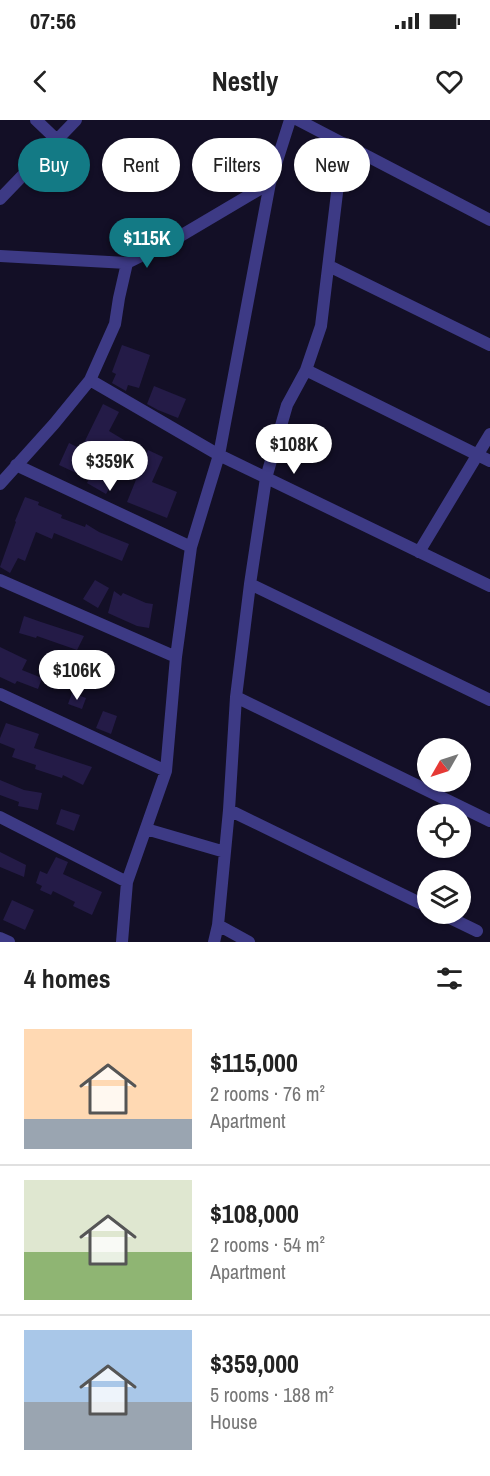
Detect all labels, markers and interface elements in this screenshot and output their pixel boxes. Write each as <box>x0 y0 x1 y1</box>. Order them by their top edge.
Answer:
text: 07:56 <box>30 6 76 36</box>
text: Nestly <box>212 63 278 99</box>
icon: back <box>24 65 57 98</box>
icon: heart <box>433 65 466 98</box>
chip: Buy <box>18 138 90 192</box>
chip: Rent <box>102 138 180 192</box>
chip: Filters <box>192 138 282 192</box>
chip: New <box>294 138 370 192</box>
pin: $115K <box>105 218 189 269</box>
text: $115K <box>123 224 171 251</box>
pin: $108K <box>252 424 336 475</box>
text: $108K <box>270 430 318 457</box>
pin: $359K <box>68 441 152 492</box>
text: $359K <box>86 447 134 474</box>
pin: $106K <box>35 650 119 701</box>
text: $106K <box>53 656 101 683</box>
north arrow <box>417 738 471 792</box>
map controls <box>417 738 471 924</box>
button: locate <box>417 804 471 858</box>
button: layers <box>417 870 471 924</box>
text: 4 homes <box>24 961 111 996</box>
icon: filters <box>433 962 466 995</box>
text: $115,000 <box>210 1045 298 1080</box>
icon: home <box>72 1053 144 1125</box>
text: 2 rooms · 76 m² <box>210 1080 325 1107</box>
text: Apartment <box>210 1107 286 1134</box>
text: $108,000 <box>210 1196 299 1231</box>
icon: home <box>72 1204 144 1276</box>
text: 2 rooms · 54 m² <box>210 1231 325 1258</box>
text: Apartment <box>210 1258 286 1285</box>
text: $359,000 <box>210 1346 299 1381</box>
icon: home <box>72 1354 144 1426</box>
text: 5 rooms · 188 m² <box>210 1381 334 1408</box>
text: House <box>210 1408 257 1435</box>

